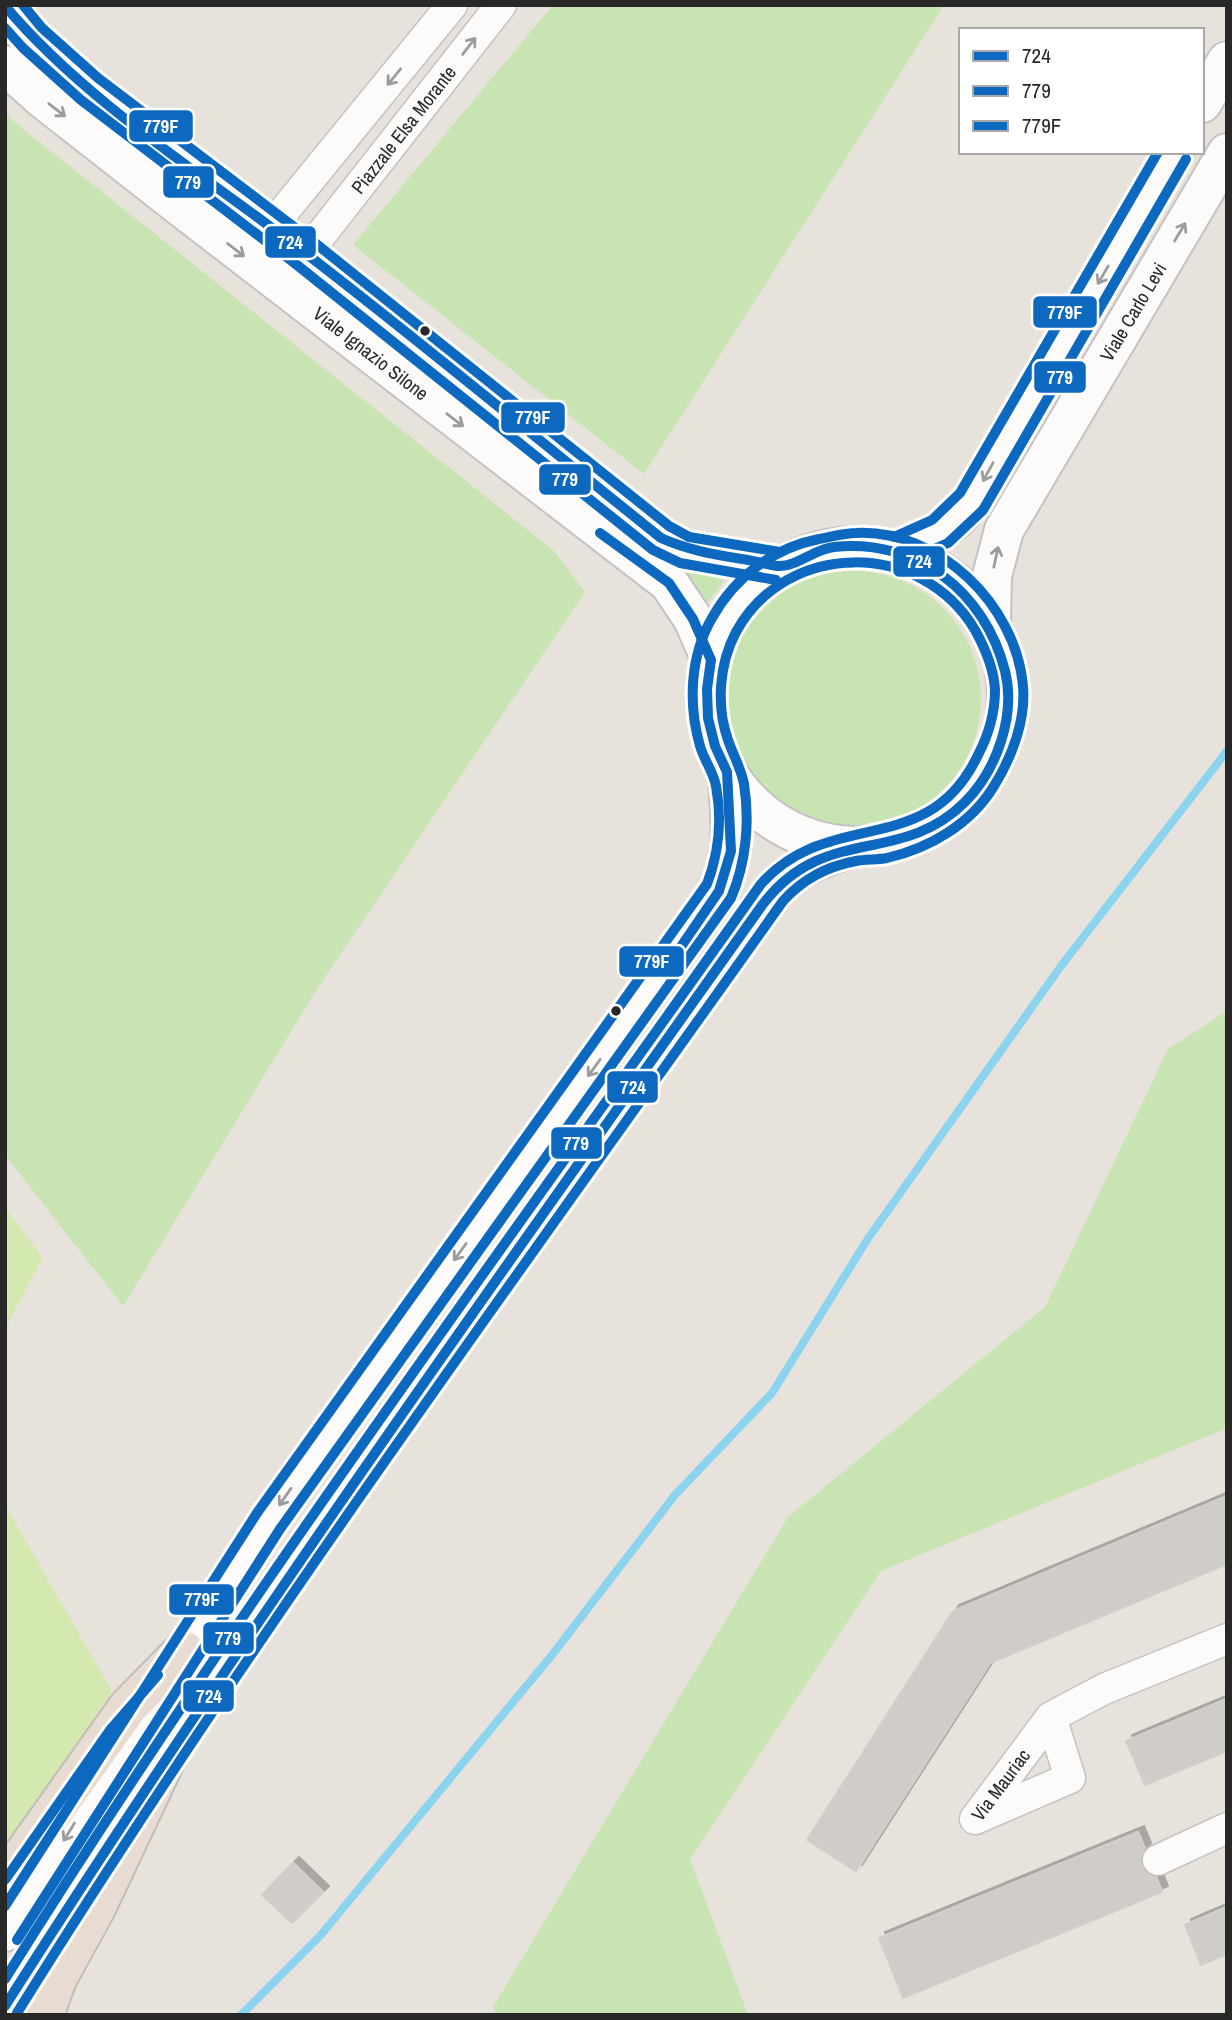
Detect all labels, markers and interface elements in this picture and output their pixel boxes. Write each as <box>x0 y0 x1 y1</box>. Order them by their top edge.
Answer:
legend <box>959 28 1204 154</box>
one-way arrow <box>461 37 476 56</box>
text: 724 <box>1022 41 1051 70</box>
street label: Piazzale Elsa Morante <box>345 60 462 199</box>
one-way arrow <box>386 68 401 86</box>
text: 779 <box>1022 76 1051 105</box>
one-way arrow <box>47 103 65 118</box>
line badge: 779F <box>128 109 194 143</box>
text: 779F <box>1022 111 1061 140</box>
text: 779F <box>143 113 179 139</box>
line badge: 779 <box>162 165 215 199</box>
text: 779 <box>175 169 201 195</box>
one-way arrow <box>1173 223 1187 243</box>
line badge: 724 <box>264 225 317 259</box>
text: 724 <box>277 229 303 255</box>
one-way arrow <box>226 243 245 257</box>
street label: Viale Carlo Levi <box>1094 258 1172 366</box>
one-way arrow <box>1095 264 1109 284</box>
line badge: 779F <box>1032 295 1098 329</box>
text: 779F <box>1047 299 1083 325</box>
street label: Viale Ignazio Silone <box>308 301 434 406</box>
unlabelled marker <box>418 324 432 338</box>
line badge: 779 <box>1033 360 1087 394</box>
text: 779 <box>1047 364 1073 390</box>
line badge: 779F <box>500 401 566 434</box>
text: 779F <box>515 404 551 430</box>
one-way arrow <box>445 412 463 427</box>
one-way arrow <box>981 461 995 481</box>
line badge: 779 <box>538 463 592 496</box>
text: 779 <box>552 466 578 492</box>
line badge: 724 <box>892 545 946 578</box>
one-way arrow <box>989 546 1003 569</box>
text: 724 <box>906 548 932 574</box>
line badge: 779F <box>618 945 685 978</box>
text: 779F <box>634 948 670 974</box>
unlabelled marker <box>609 1004 623 1018</box>
one-way arrow <box>586 1058 601 1077</box>
line badge: 724 <box>606 1070 659 1104</box>
text: 724 <box>620 1074 646 1100</box>
line badge: 779 <box>550 1126 603 1160</box>
text: 779 <box>563 1130 589 1156</box>
one-way arrow <box>453 1242 468 1261</box>
one-way arrow <box>278 1487 292 1506</box>
line badge: 779F <box>168 1583 235 1616</box>
text: 779F <box>184 1586 220 1612</box>
line badge: 779 <box>202 1621 255 1655</box>
text: 779 <box>215 1625 241 1651</box>
line badge: 724 <box>182 1679 235 1713</box>
text: 724 <box>196 1683 222 1709</box>
street label: Via Mauriac <box>965 1743 1036 1826</box>
one-way arrow <box>61 1821 75 1841</box>

